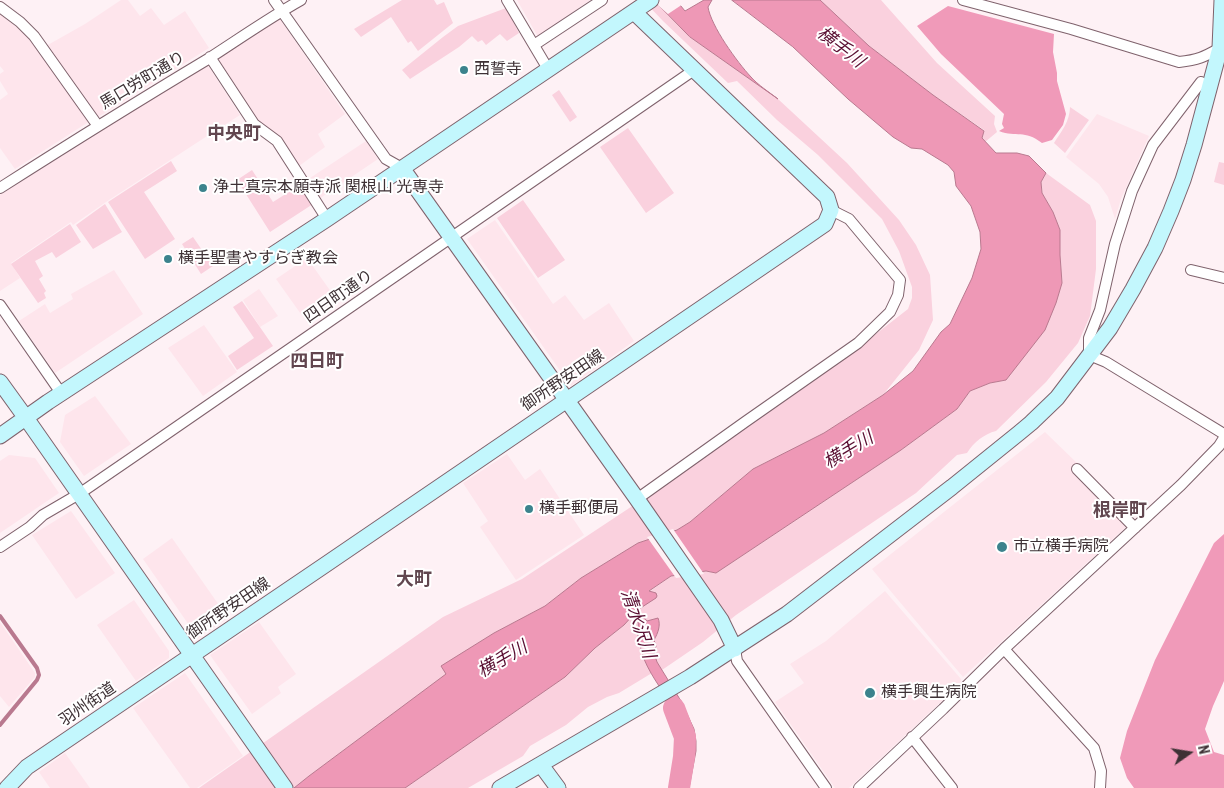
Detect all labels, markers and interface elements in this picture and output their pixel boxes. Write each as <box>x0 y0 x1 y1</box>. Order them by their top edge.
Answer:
water label: 横手川 <box>812 23 868 73</box>
street label: 馬口労町通り <box>97 48 189 114</box>
place label: 西誓寺 <box>474 60 522 80</box>
marker: 西誓寺 <box>458 64 470 76</box>
district label: 中央町 <box>207 123 261 145</box>
place label: 浄土真宗本願寺派 関根山 光専寺 <box>213 178 444 198</box>
marker: 浄土真宗本願寺派 関根山 光専寺 <box>197 182 209 194</box>
place label: 横手聖書やすらぎ教会 <box>178 249 338 269</box>
marker: 横手聖書やすらぎ教会 <box>162 253 174 265</box>
street label: 四日町通り <box>301 266 377 328</box>
street label: 御所野安田線 <box>518 346 608 416</box>
district label: 四日町 <box>290 351 344 373</box>
water label: 横手川 <box>820 428 878 474</box>
place label: 横手郵便局 <box>539 499 619 519</box>
district label: 根岸町 <box>1093 500 1147 522</box>
marker: 横手郵便局 <box>523 503 535 515</box>
place label: 市立横手病院 <box>1013 537 1109 557</box>
marker: 市立横手病院 <box>995 540 1009 554</box>
district label: 大町 <box>396 569 432 591</box>
street label: 御所野安田線 <box>184 574 274 644</box>
water label: 清水沢川 <box>615 586 659 662</box>
water label: 横手川 <box>474 637 532 683</box>
street label: 羽州街道 <box>56 679 120 731</box>
place label: 横手興生病院 <box>881 683 977 703</box>
marker: 横手興生病院 <box>863 686 877 700</box>
north arrow <box>1164 728 1214 778</box>
text: N <box>1195 744 1212 756</box>

